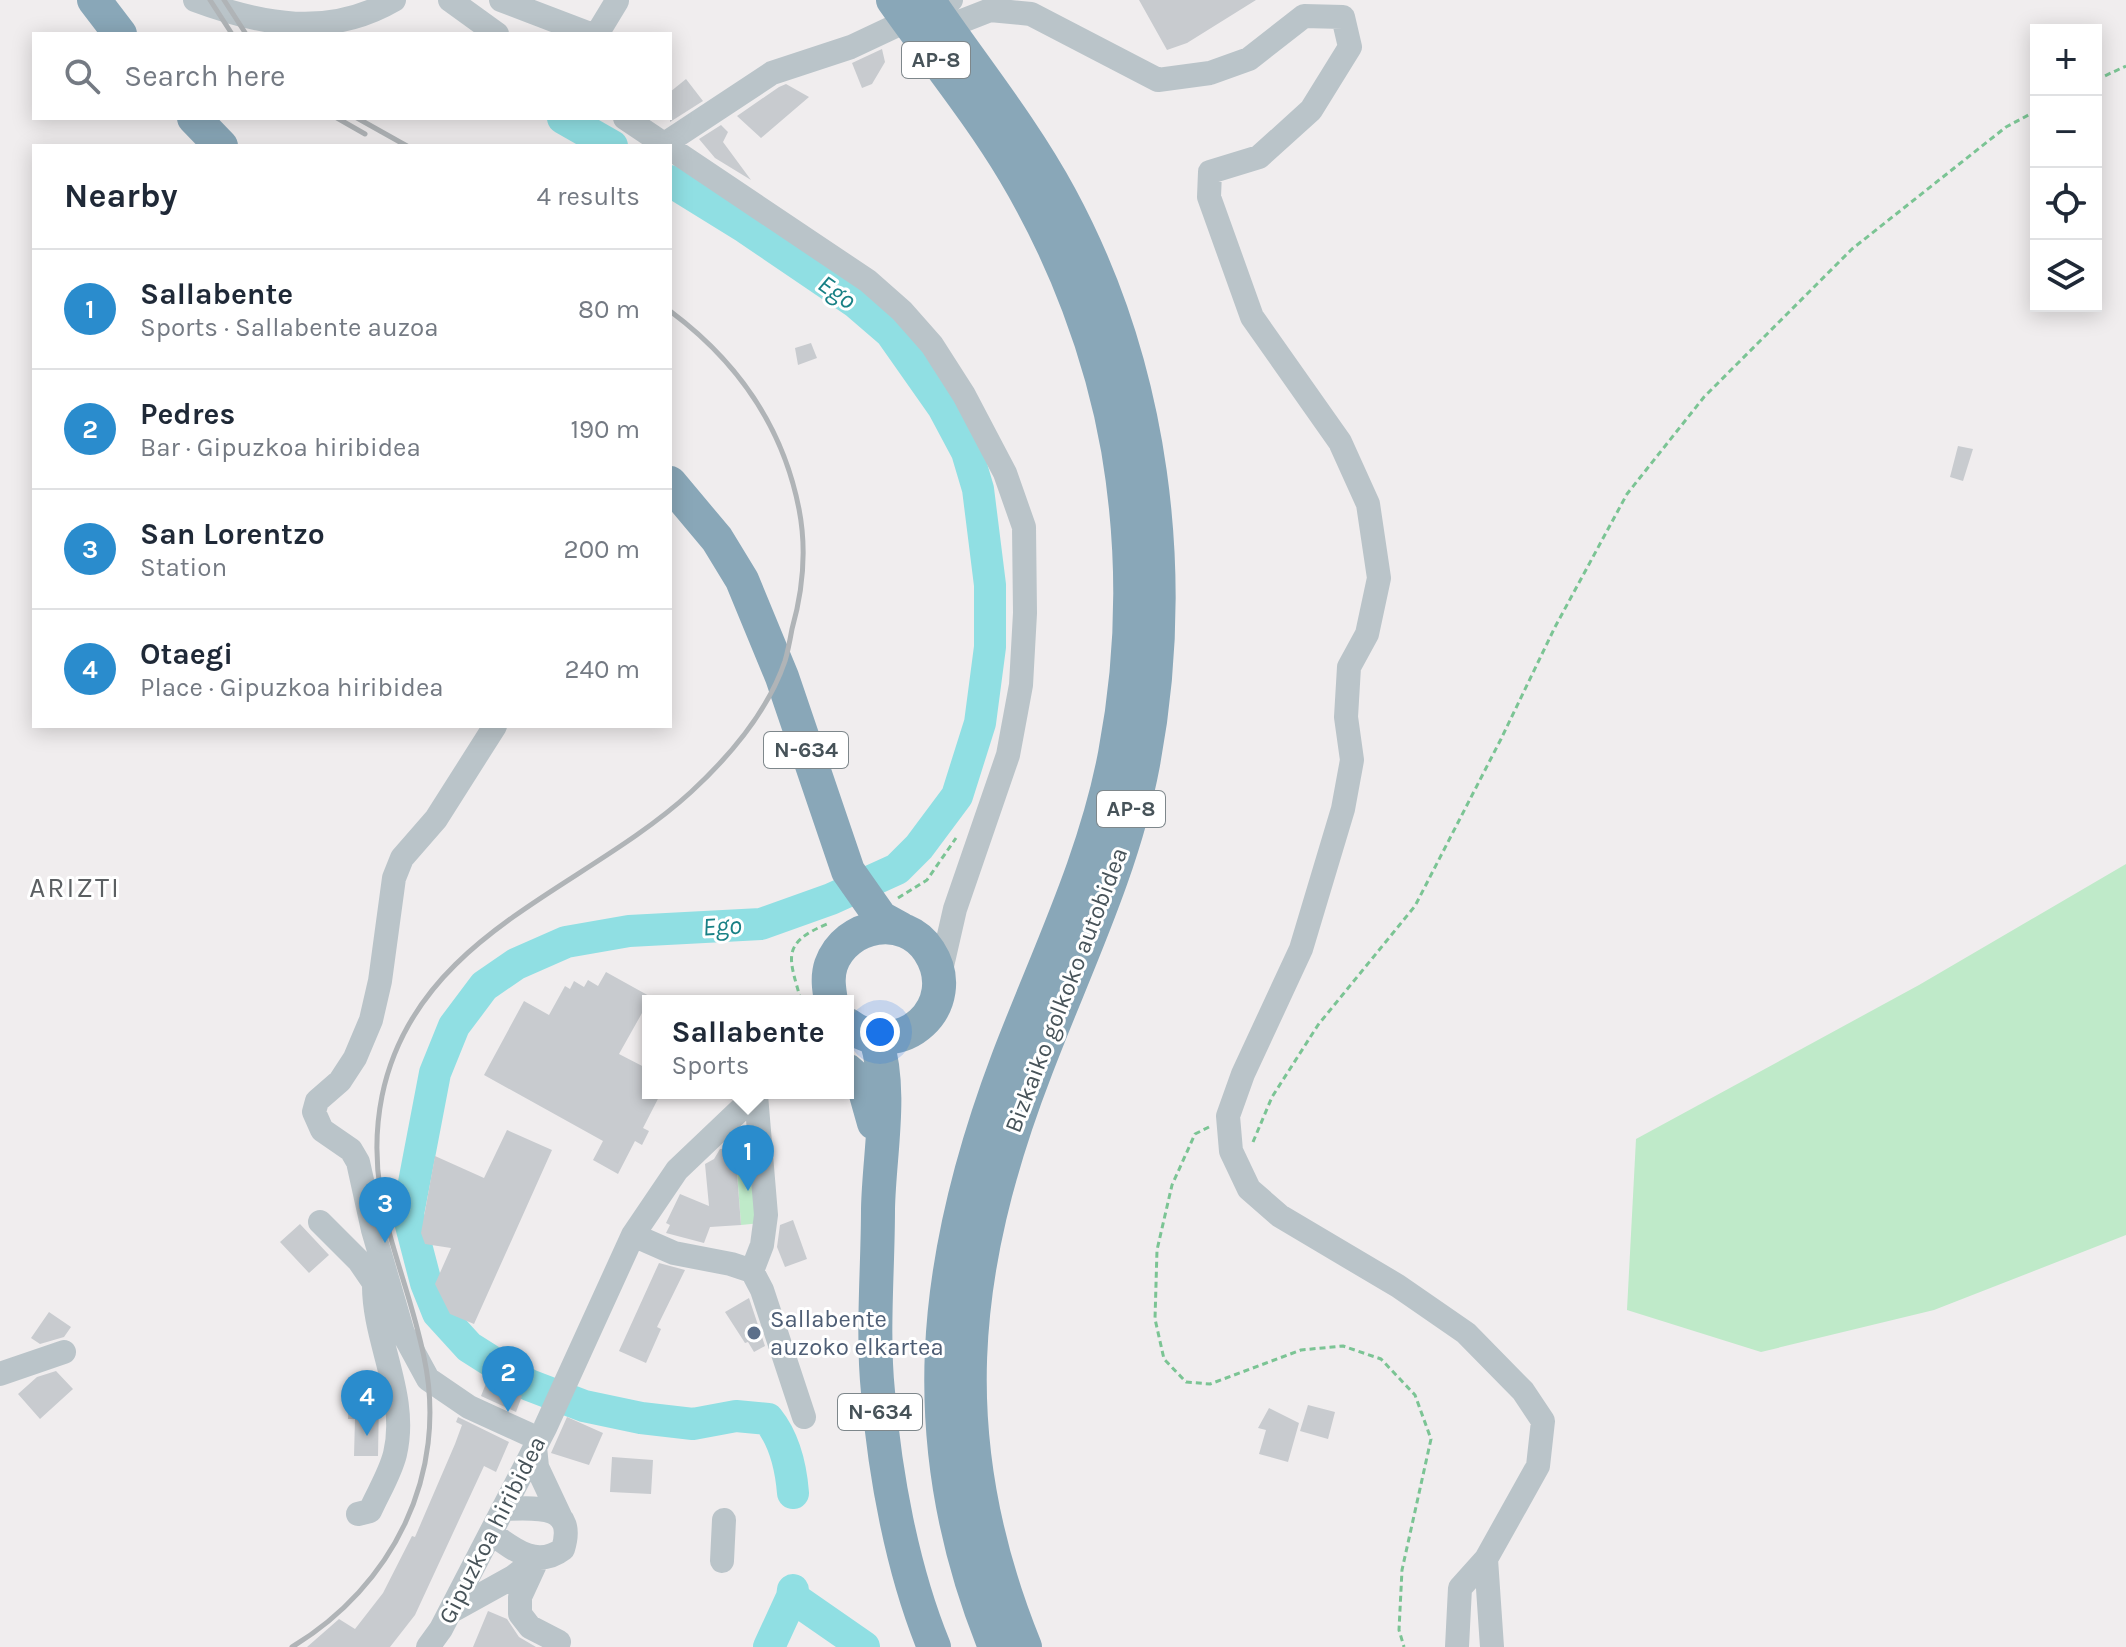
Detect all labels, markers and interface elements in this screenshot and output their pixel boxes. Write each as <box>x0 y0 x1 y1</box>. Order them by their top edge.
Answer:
map controls <box>2030 24 2102 312</box>
button: + <box>2030 24 2102 96</box>
search box <box>32 32 672 120</box>
road number: AP-8 <box>902 42 970 78</box>
icon: search <box>60 54 104 98</box>
text: Search here <box>124 58 285 94</box>
button: − <box>2030 96 2102 168</box>
button: locate <box>2030 168 2102 240</box>
text: Nearby <box>64 176 178 216</box>
text: 4 results <box>536 181 640 212</box>
button: layers <box>2030 240 2102 312</box>
water label: Ego <box>812 268 862 316</box>
text: Sallabente <box>140 276 293 312</box>
text: 1 <box>85 294 95 325</box>
text: 80 m <box>578 294 640 325</box>
text: Sports · Sallabente auzoa <box>140 312 439 343</box>
text: Pedres <box>140 396 235 432</box>
text: 2 <box>82 414 98 445</box>
text: 190 m <box>570 414 640 445</box>
text: Bar · Gipuzkoa hiribidea <box>140 432 421 463</box>
text: San Lorentzo <box>140 516 325 552</box>
text: 3 <box>82 534 98 565</box>
text: 200 m <box>564 534 640 565</box>
text: Station <box>140 552 227 583</box>
text: Otaegi <box>140 636 233 672</box>
text: 4 <box>82 654 98 685</box>
text: 240 m <box>564 654 640 685</box>
text: Place · Gipuzkoa hiribidea <box>140 672 444 703</box>
road number: N-634 <box>764 732 848 768</box>
road number: AP-8 <box>1097 791 1165 827</box>
street label: Bizkaiko golkoko autobidea <box>999 844 1133 1136</box>
district label: ARIZTI <box>29 871 121 904</box>
water label: Ego <box>702 909 743 943</box>
popup <box>642 995 854 1099</box>
your location <box>860 1012 900 1052</box>
text: Sallabente <box>671 1014 825 1050</box>
text: Sports <box>671 1050 749 1081</box>
pin: 1 <box>722 1125 774 1191</box>
pin: 3 <box>359 1177 411 1243</box>
place label: Sallabente auzoko elkartea <box>770 1305 944 1361</box>
marker: Sallabente auzoko elkartea <box>745 1324 763 1342</box>
pin: 2 <box>482 1346 534 1412</box>
pin: 4 <box>341 1370 393 1436</box>
road number: N-634 <box>838 1394 922 1430</box>
street label: Gipuzkoa hiribidea <box>433 1432 551 1628</box>

